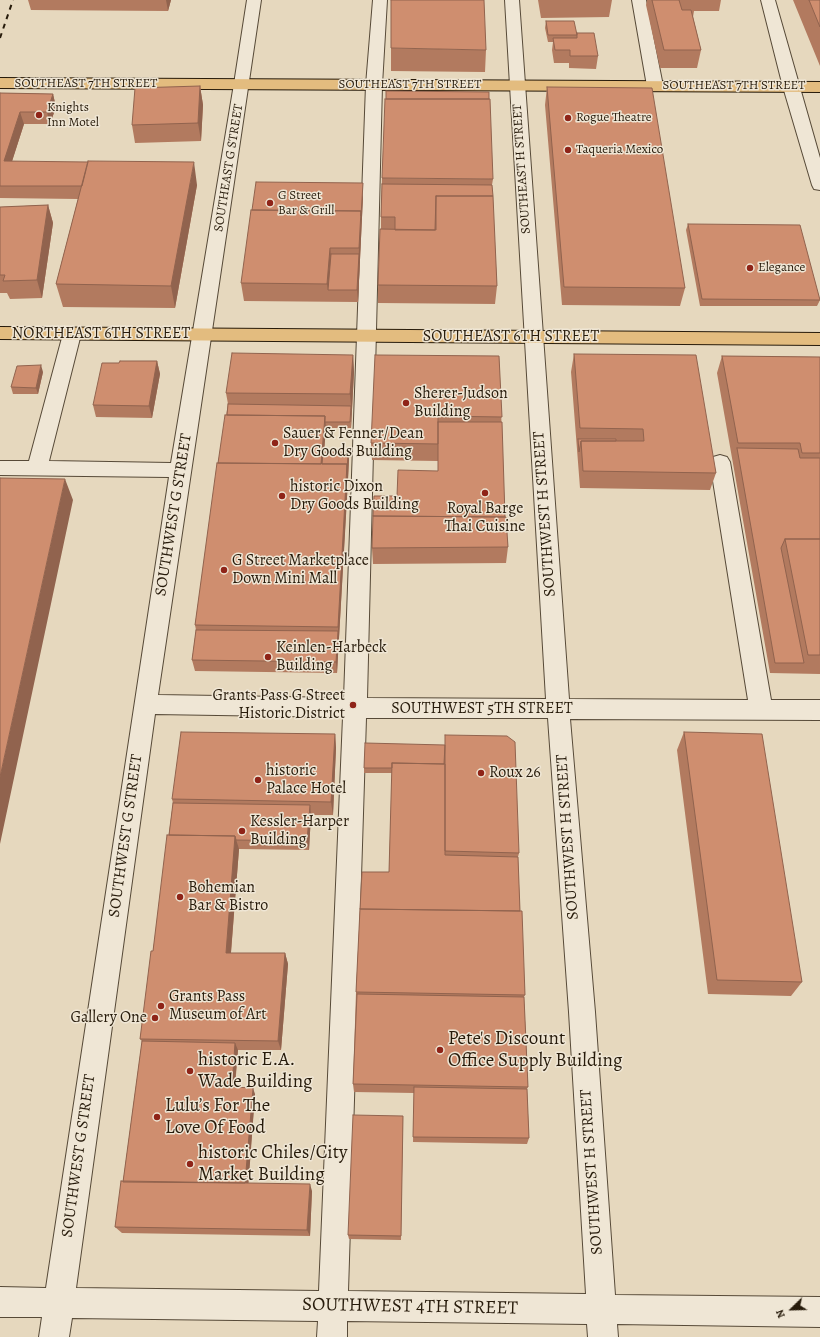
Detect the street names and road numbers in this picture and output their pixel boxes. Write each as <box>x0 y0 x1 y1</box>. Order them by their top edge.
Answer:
street label: SOUTHEAST 7TH STREET <box>15 76 157 92</box>
street label: SOUTHEAST 7TH STREET <box>339 77 481 93</box>
street label: SOUTHEAST 7TH STREET <box>663 78 805 94</box>
street label: SOUTHEAST G STREET <box>211 103 247 233</box>
street label: SOUTHEAST H STREET <box>510 103 534 235</box>
street label: NORTHEAST 6TH STREET <box>12 324 190 344</box>
street label: SOUTHEAST 6TH STREET <box>423 327 599 347</box>
street label: SOUTHWEST H STREET <box>530 431 560 597</box>
street label: SOUTHWEST G STREET <box>152 432 196 598</box>
street label: SOUTHWEST 5TH STREET <box>391 699 573 719</box>
street label: SOUTHWEST G STREET <box>105 753 147 919</box>
street label: SOUTHWEST H STREET <box>553 754 583 920</box>
street label: SOUTHWEST G STREET <box>58 1073 100 1239</box>
street label: SOUTHWEST H STREET <box>577 1089 607 1255</box>
street label: SOUTHWEST 4TH STREET <box>302 1294 518 1320</box>

